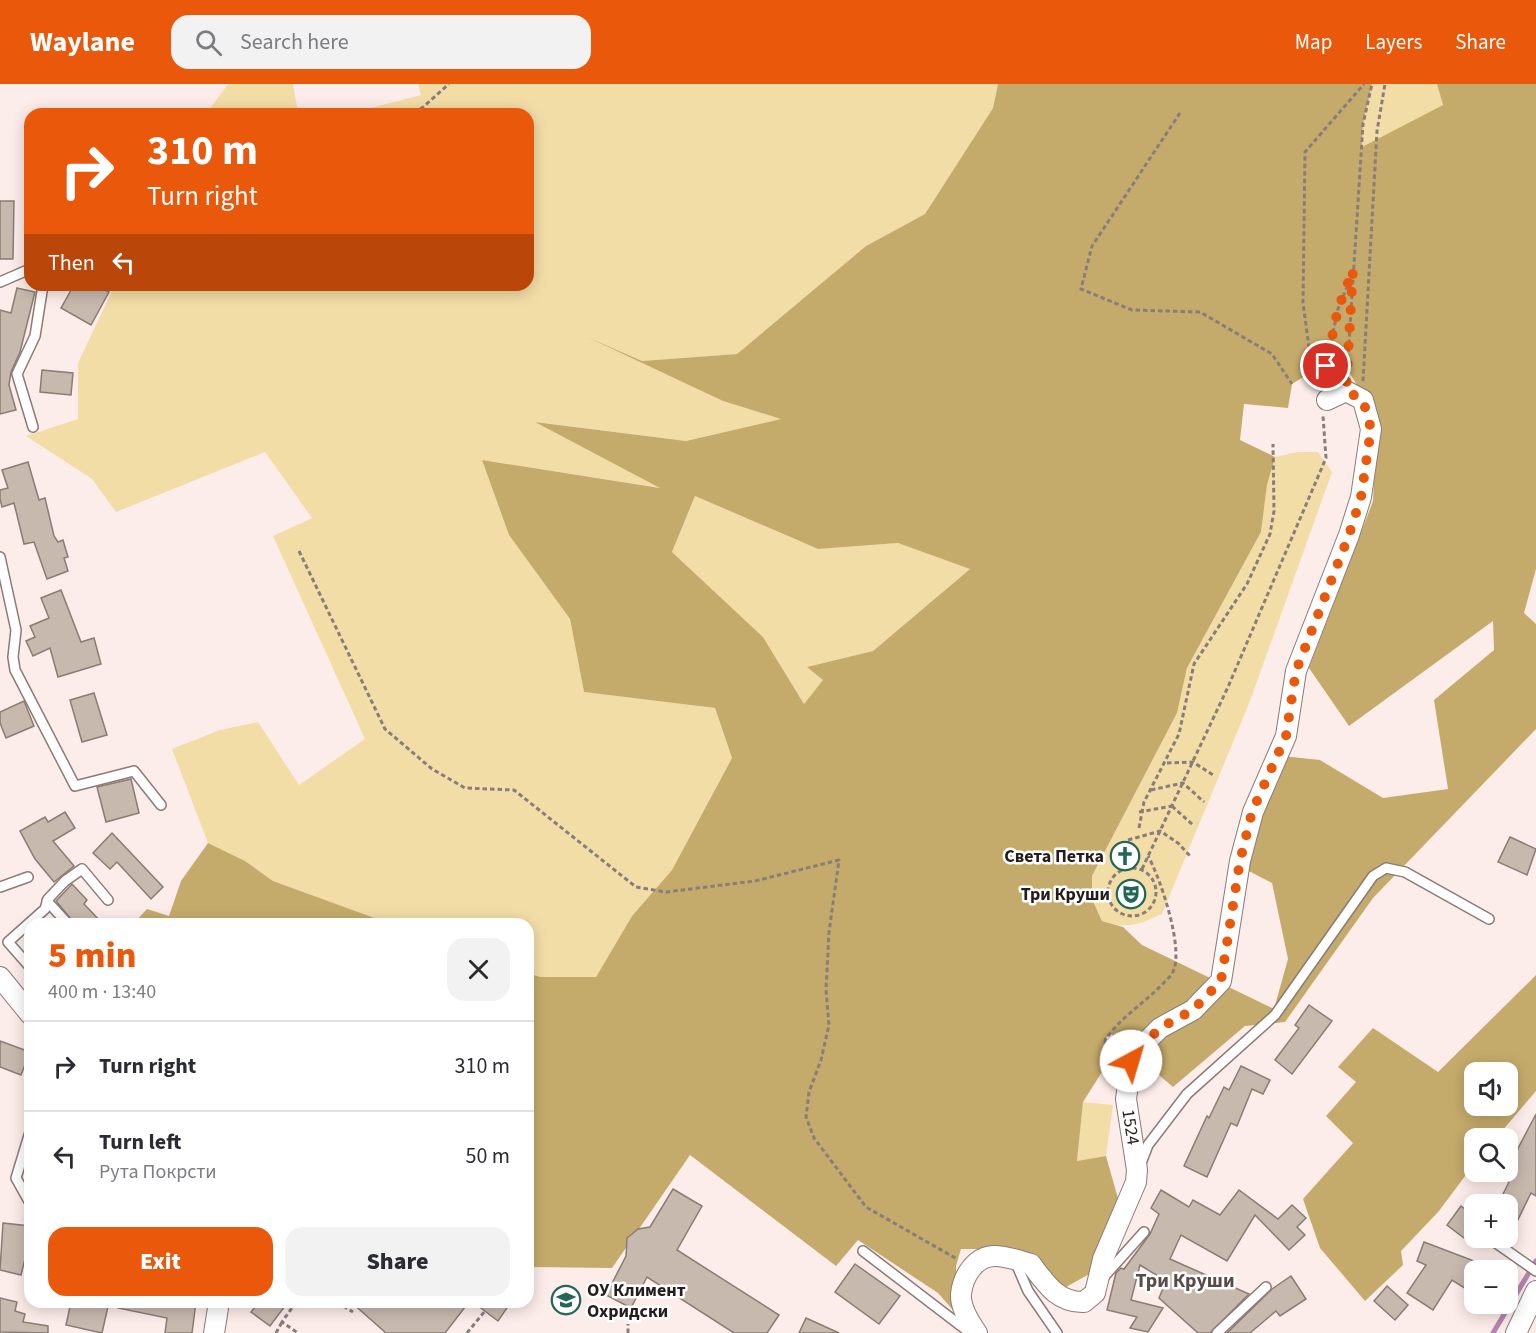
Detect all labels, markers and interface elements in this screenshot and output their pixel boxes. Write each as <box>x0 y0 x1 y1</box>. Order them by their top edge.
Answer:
search box <box>171 15 591 69</box>
text: Waylane <box>30 22 135 62</box>
icon: search <box>192 26 225 59</box>
text: Search here <box>240 26 349 58</box>
text: Map <box>1295 27 1332 57</box>
text: Layers <box>1365 27 1422 57</box>
text: Share <box>1455 27 1506 57</box>
text: 310 m <box>147 121 258 181</box>
icon: right <box>48 132 126 210</box>
text: Turn right <box>147 177 258 216</box>
icon: left <box>107 246 140 279</box>
text: Then <box>48 247 95 279</box>
pin <box>1300 340 1351 391</box>
icon: arrive <box>1309 349 1342 382</box>
church icon: Света Петка <box>1109 840 1141 872</box>
place label: Света Петка <box>1004 844 1104 869</box>
theatre icon: Три Круши <box>1115 878 1147 910</box>
place label: Три Круши <box>1021 882 1110 907</box>
text: 5 min <box>48 930 136 981</box>
button: close <box>447 938 510 1001</box>
text: 400 m · 13:40 <box>48 978 156 1006</box>
position arrow <box>1099 1029 1163 1093</box>
icon: right <box>48 1050 81 1083</box>
text: Turn right <box>99 1050 196 1082</box>
text: 310 m <box>455 1050 510 1082</box>
map controls <box>1464 1062 1518 1314</box>
button: sound <box>1464 1062 1518 1116</box>
street label: 1524 <box>1115 1107 1146 1147</box>
text: Turn left <box>99 1126 181 1158</box>
button: search <box>1464 1128 1518 1182</box>
icon: left <box>48 1140 81 1173</box>
text: 50 m <box>465 1140 510 1172</box>
text: Рута Покрсти <box>99 1158 217 1186</box>
button: + <box>1464 1194 1518 1248</box>
button: Exit <box>48 1227 273 1296</box>
button: Share <box>285 1227 510 1296</box>
button: − <box>1464 1260 1518 1314</box>
district label: Три Круши <box>1135 1267 1235 1295</box>
place label: ОУ Климент Охридски <box>587 1278 686 1324</box>
school or university icon: ОУ Климент Охридски <box>550 1284 582 1316</box>

